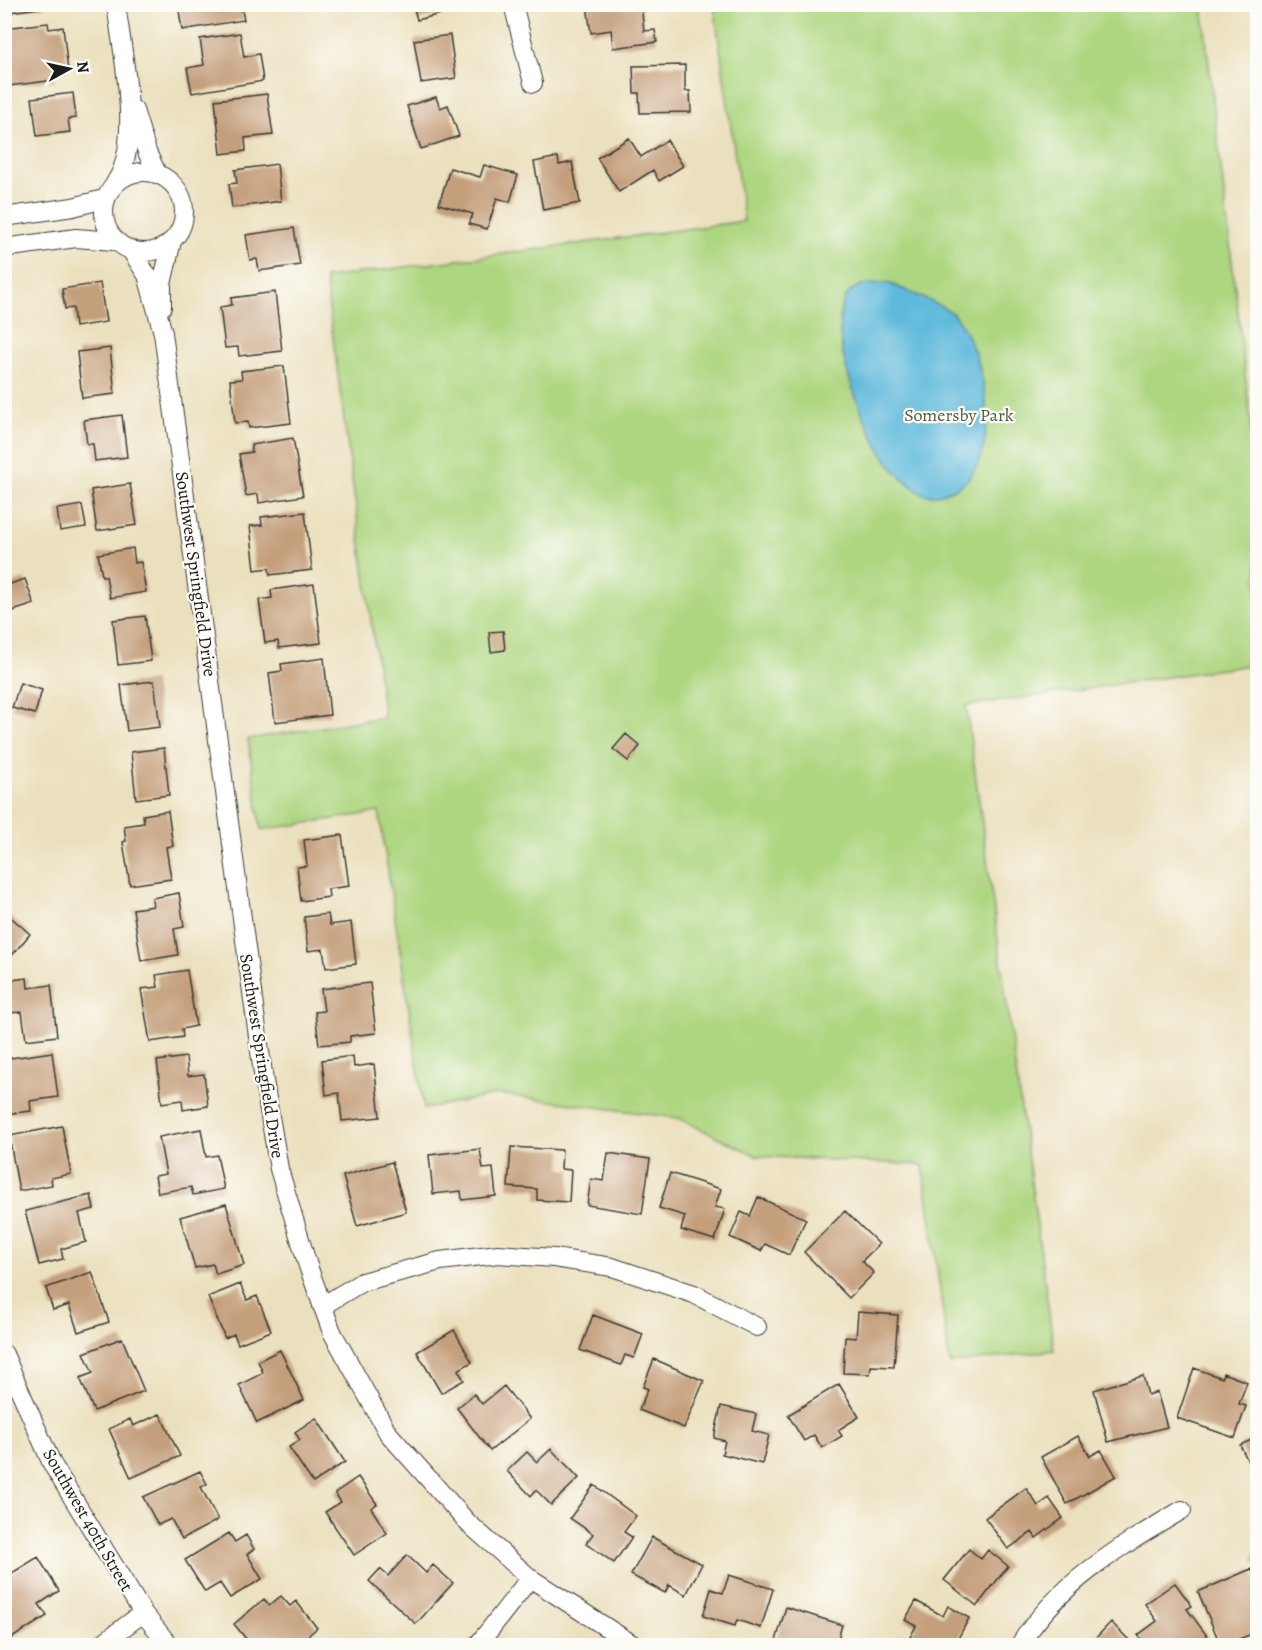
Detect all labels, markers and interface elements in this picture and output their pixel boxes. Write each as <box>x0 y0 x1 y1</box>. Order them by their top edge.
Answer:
north arrow <box>39 39 99 99</box>
text: N <box>71 60 95 75</box>
park label: Somersby Park <box>904 403 1014 427</box>
street label: Southwest Springfield Drive <box>170 470 222 678</box>
street label: Southwest Springfield Drive <box>234 952 290 1160</box>
street label: Southwest 40th Street <box>37 1444 139 1596</box>

